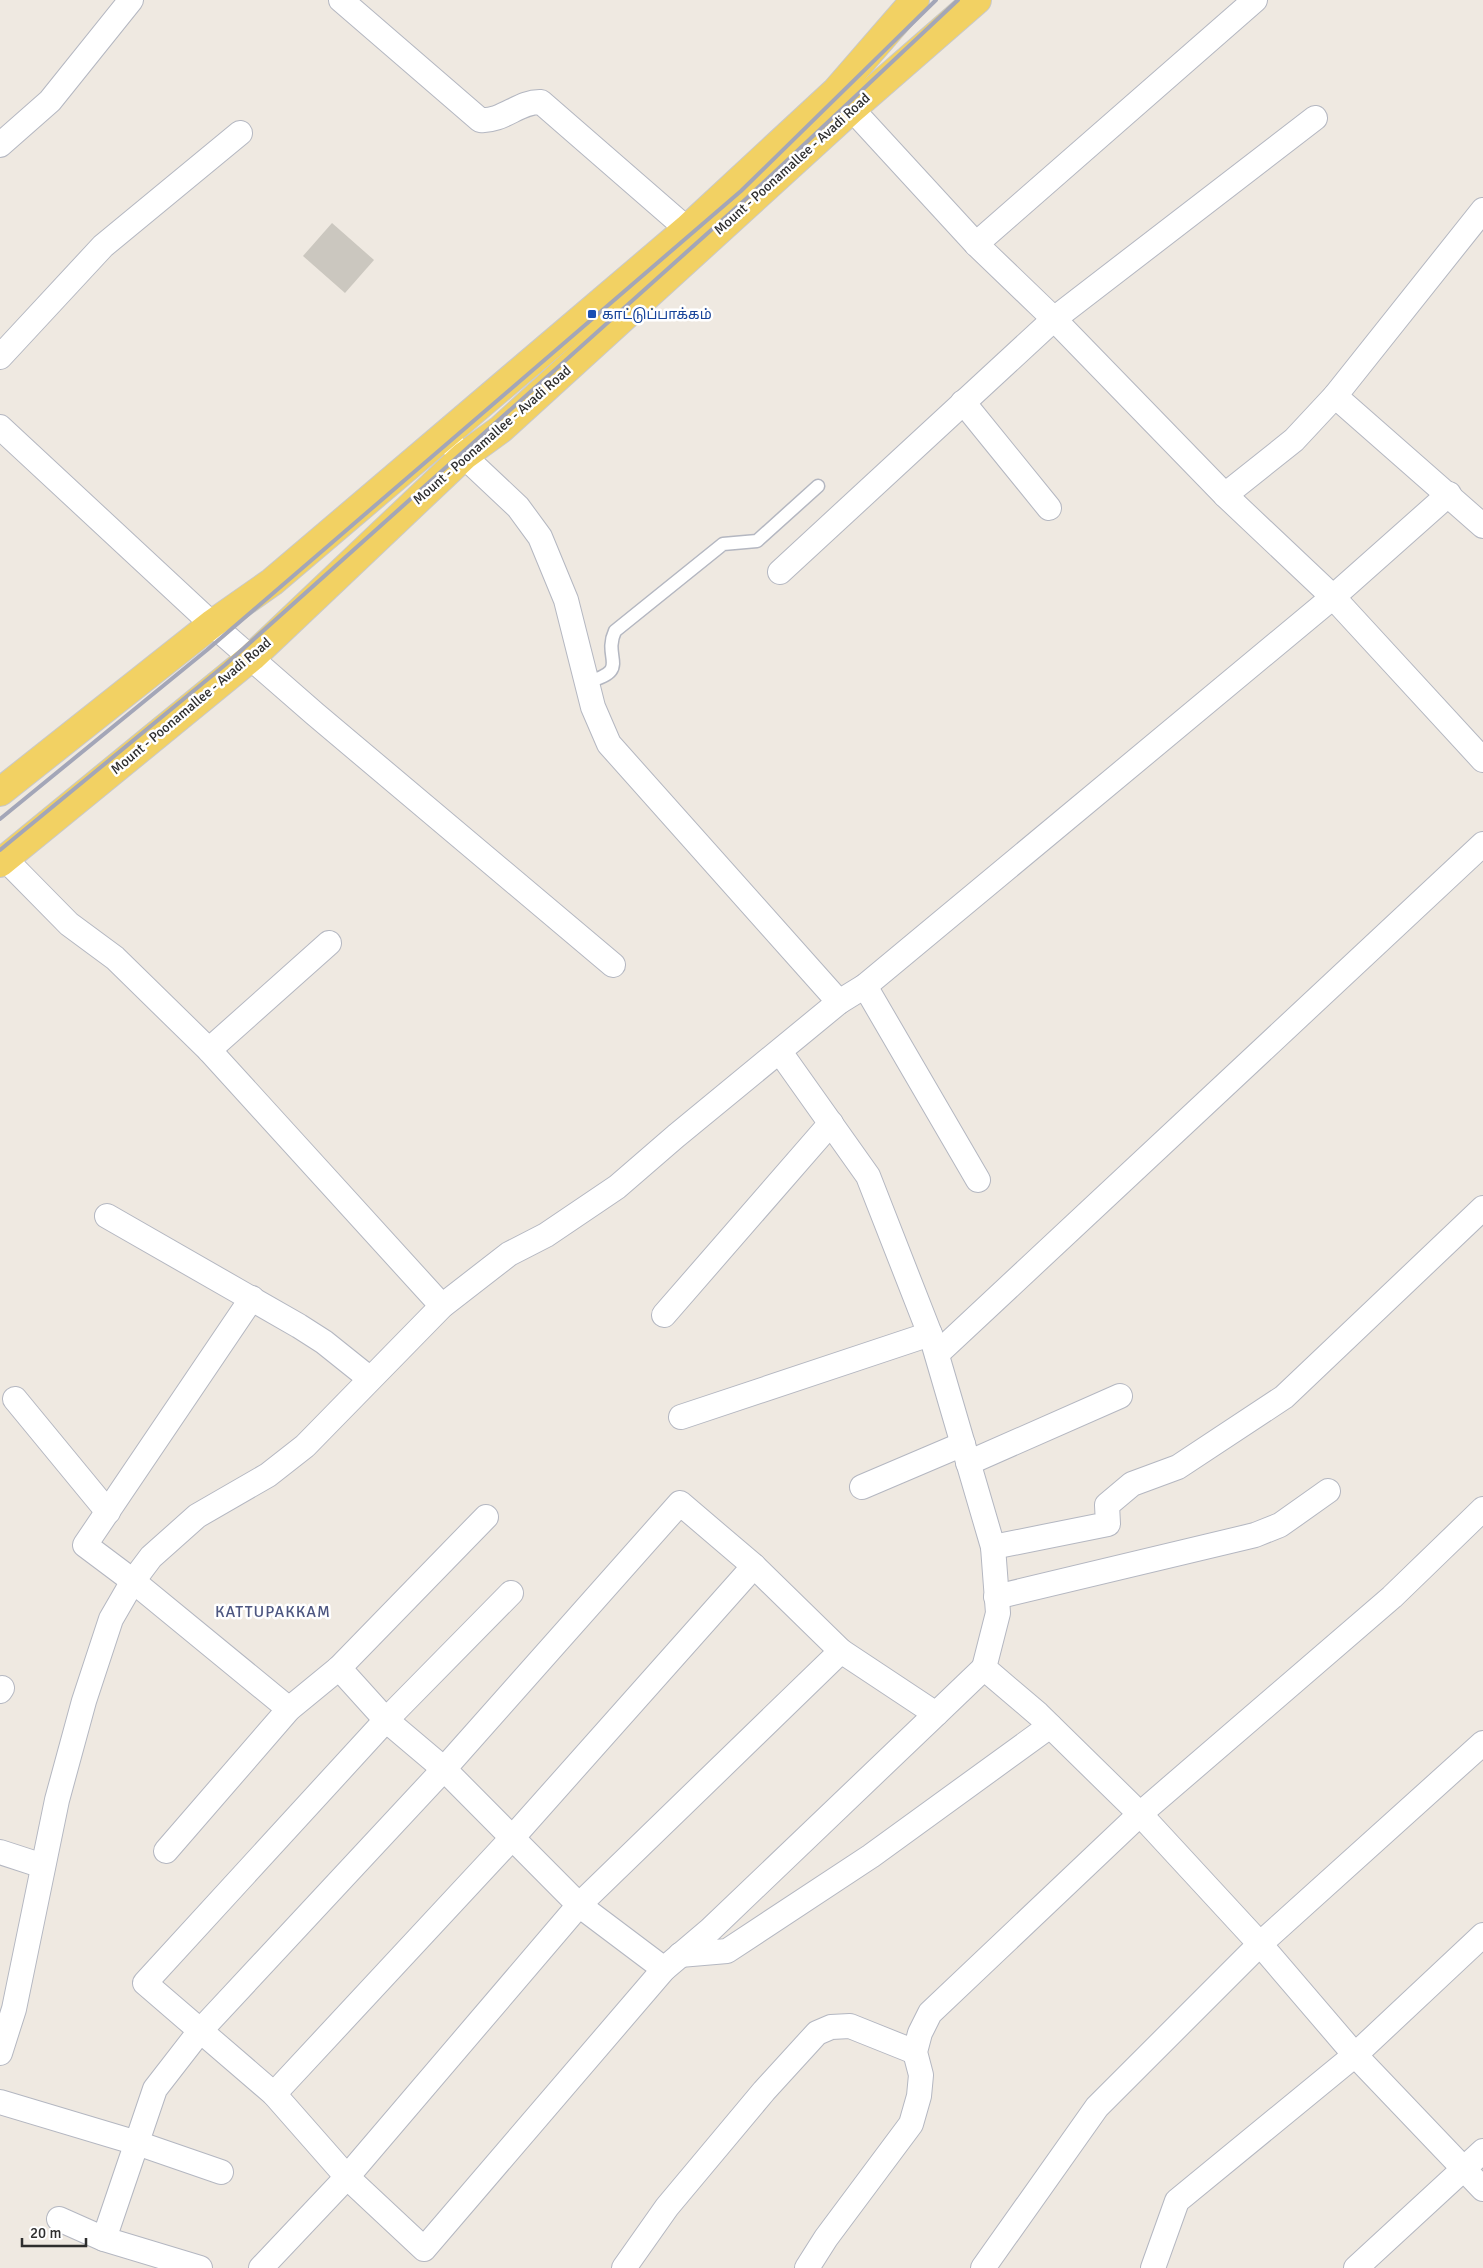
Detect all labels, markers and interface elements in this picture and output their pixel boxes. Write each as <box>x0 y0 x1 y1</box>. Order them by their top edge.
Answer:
street label: Mount - Poonamallee - Avadi Road <box>711 89 873 239</box>
place label: காட்டுப்பாக்கம் <box>602 306 712 324</box>
marker: காட்டுப்பாக்கம் <box>586 308 598 320</box>
street label: Mount - Poonamallee - Avadi Road <box>409 362 575 508</box>
street label: Mount - Poonamallee - Avadi Road <box>107 634 275 778</box>
district label: KATTUPAKKAM <box>215 1602 331 1622</box>
scale bar <box>22 2216 86 2248</box>
text: 20 m <box>30 2224 61 2242</box>

